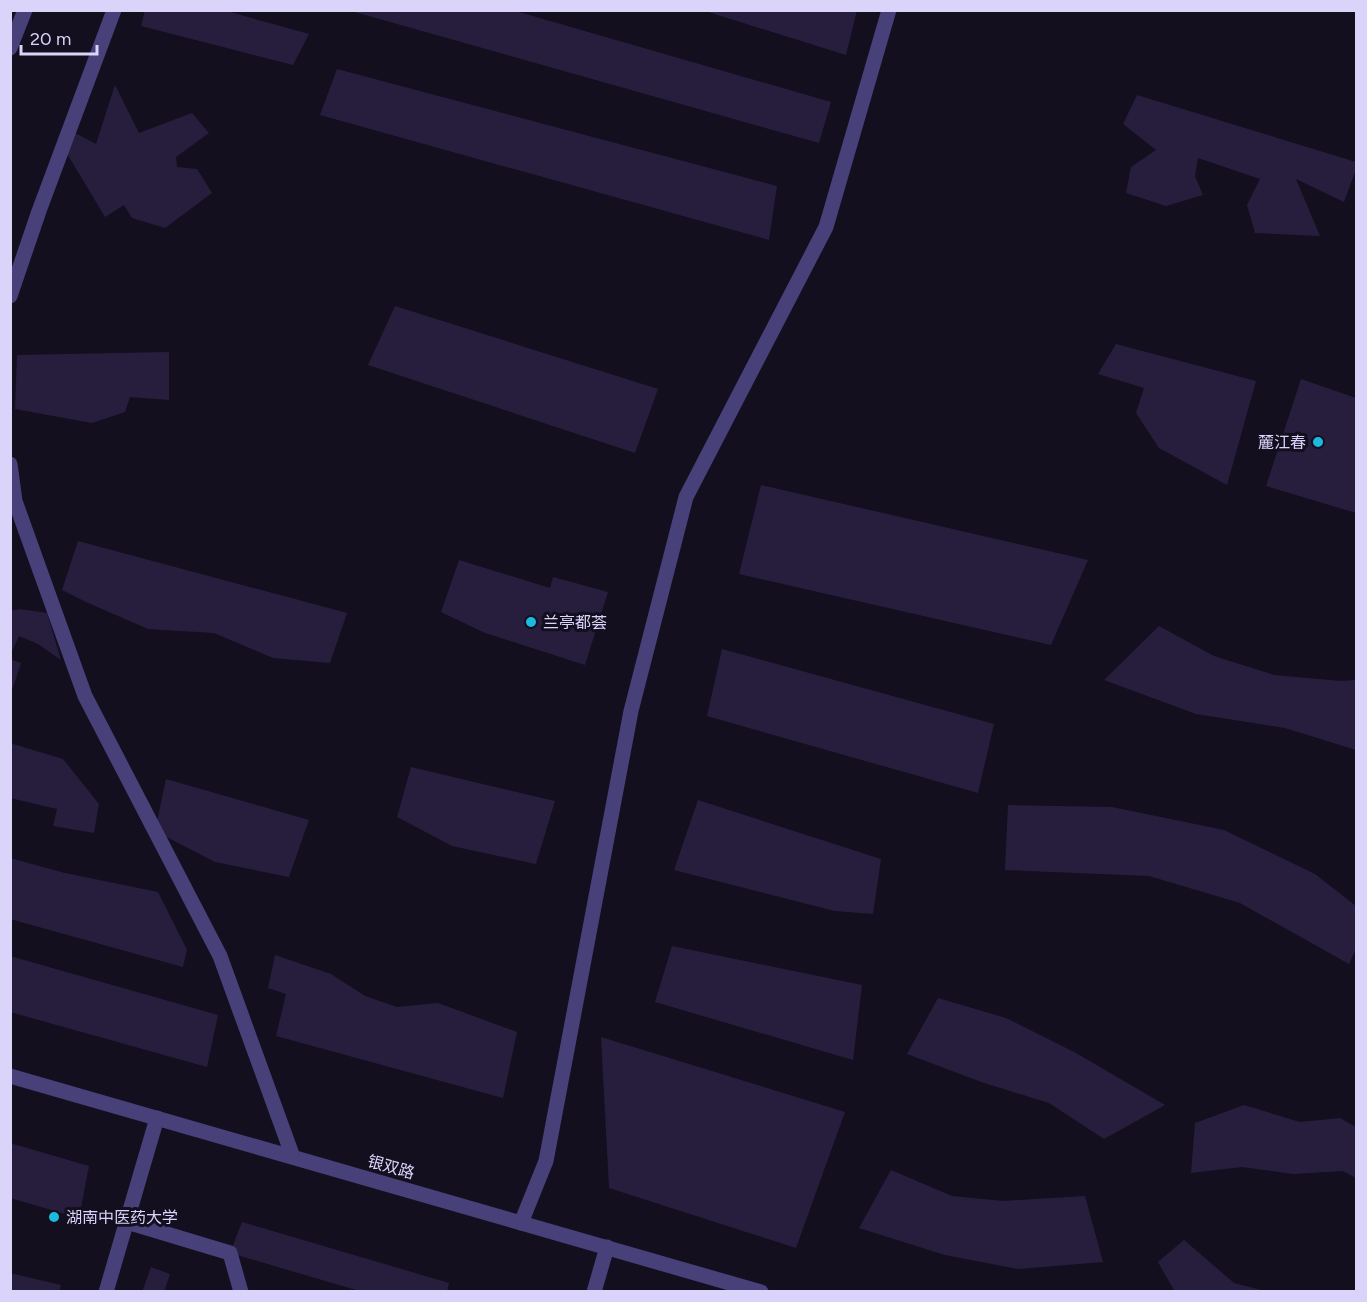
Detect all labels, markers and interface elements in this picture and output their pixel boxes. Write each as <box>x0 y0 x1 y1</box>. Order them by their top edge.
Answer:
scale bar <box>21 18 98 56</box>
text: 20 m <box>30 28 71 50</box>
place label: 麓江春 <box>1258 433 1306 452</box>
marker: 麓江春 <box>1311 435 1325 449</box>
place label: 兰亭都荟 <box>543 613 607 632</box>
marker: 兰亭都荟 <box>524 615 538 629</box>
street label: 银双路 <box>365 1151 417 1183</box>
place label: 湖南中医药大学 <box>66 1208 178 1227</box>
marker: 湖南中医药大学 <box>47 1210 61 1224</box>

